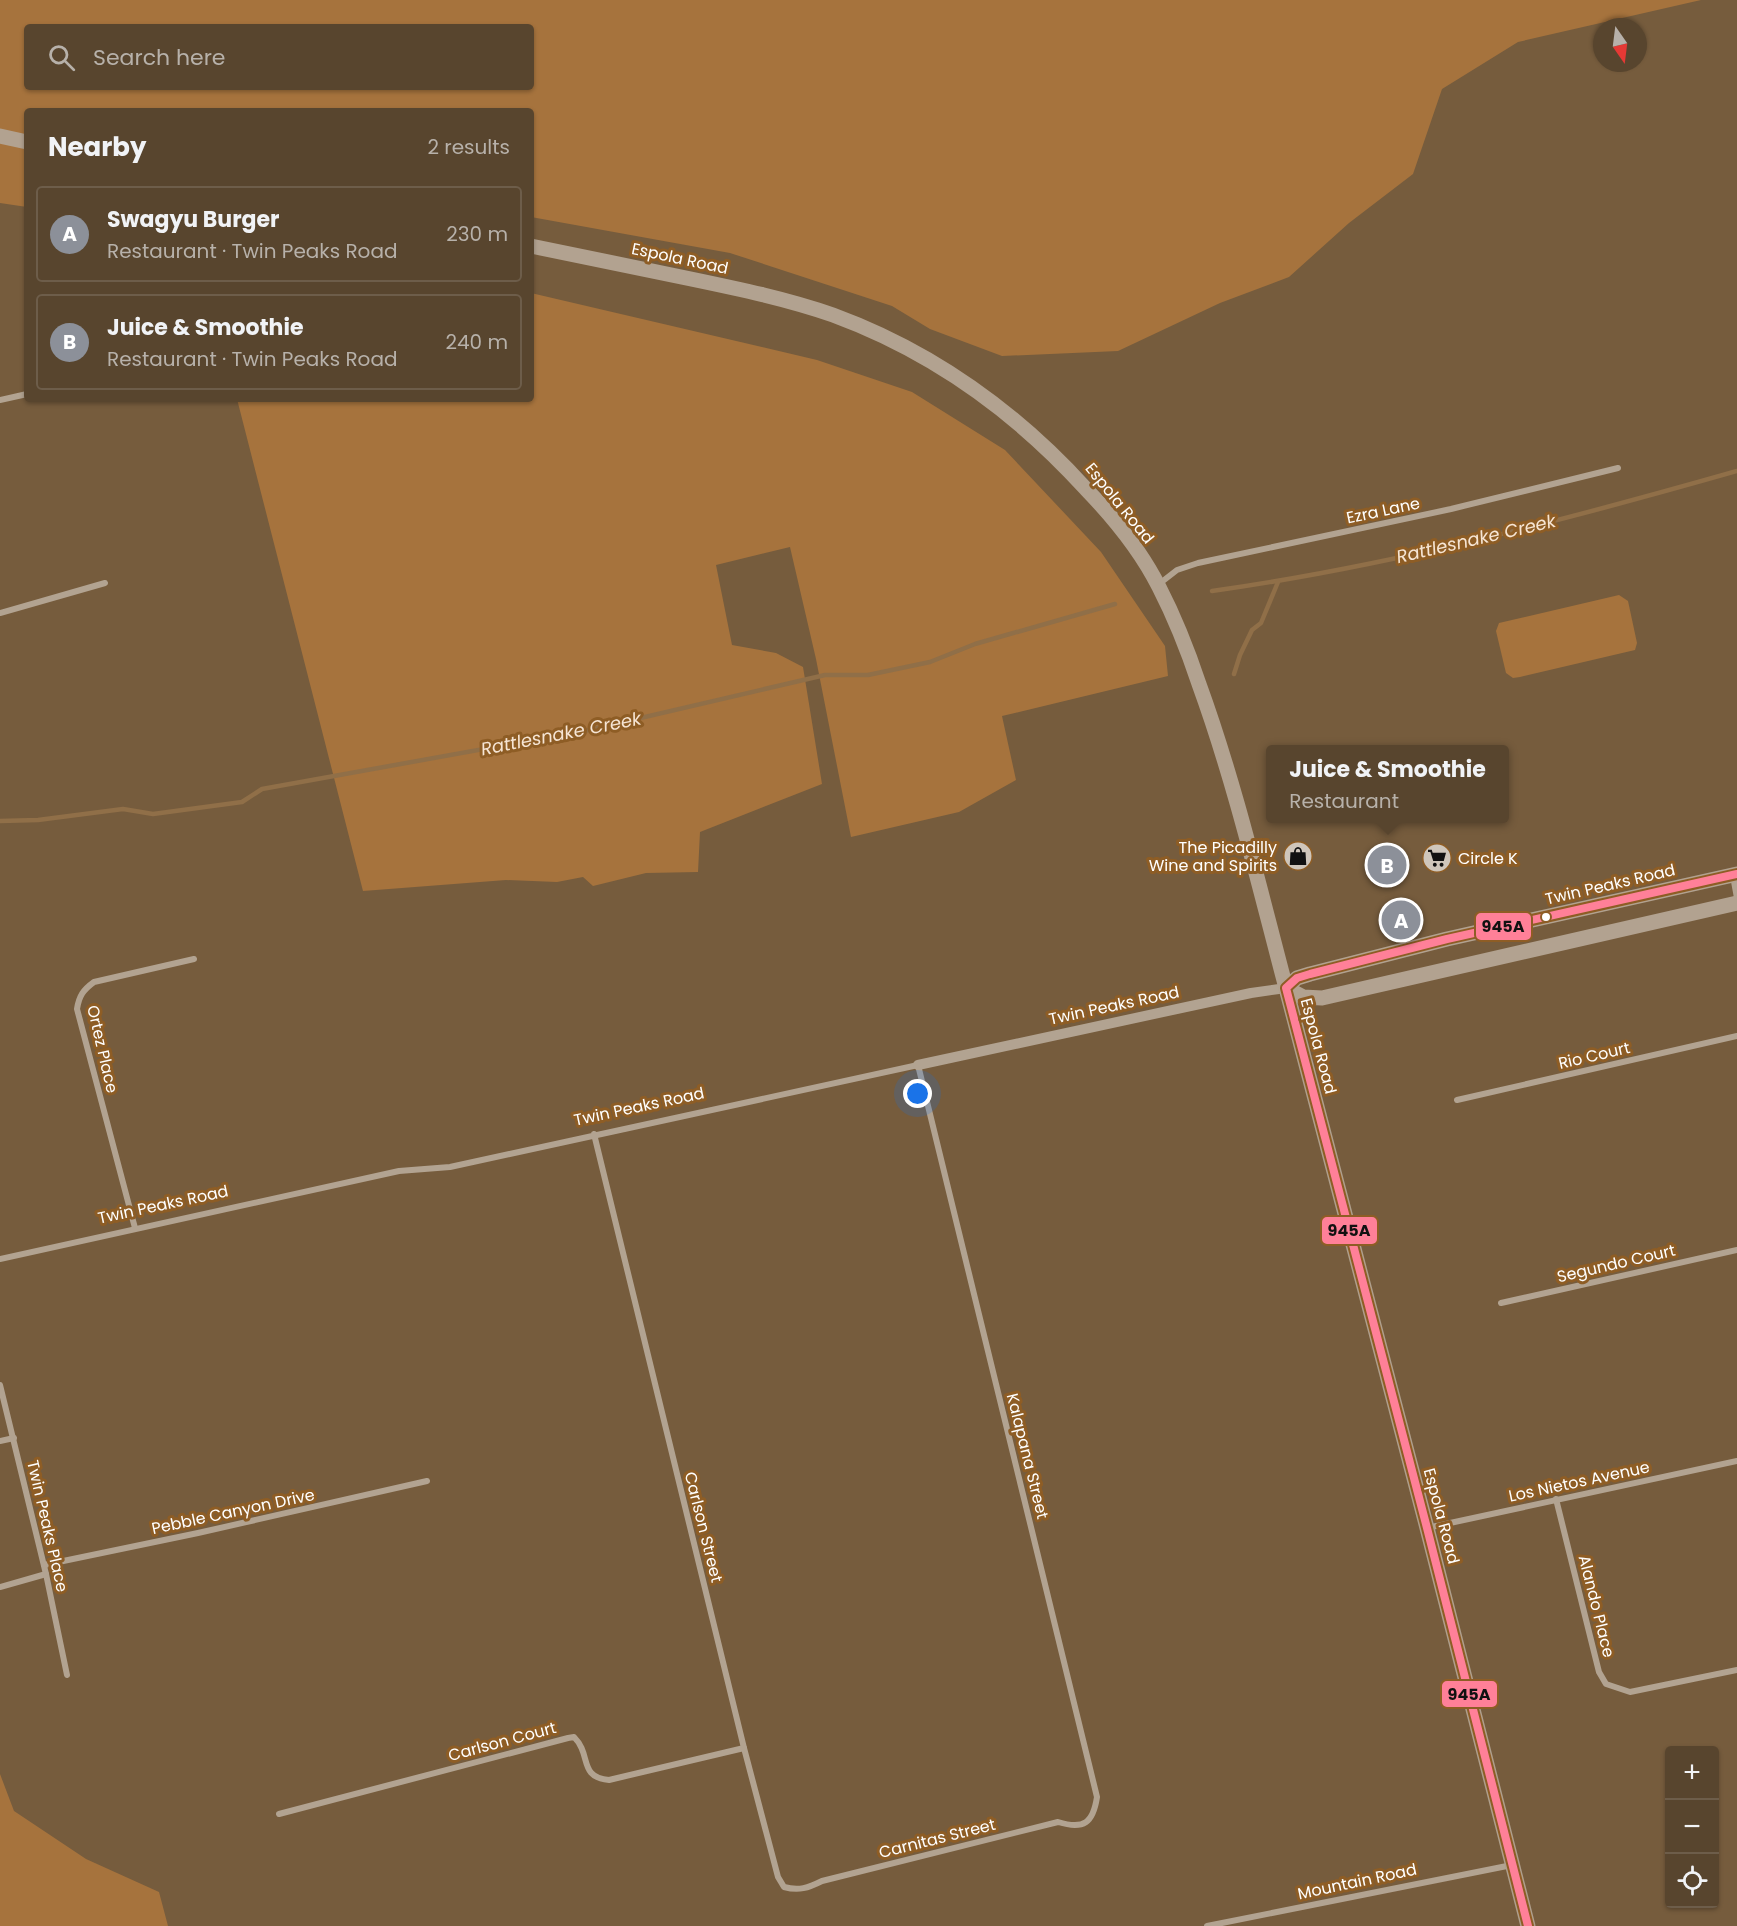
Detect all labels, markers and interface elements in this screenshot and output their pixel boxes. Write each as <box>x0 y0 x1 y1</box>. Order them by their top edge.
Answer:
north arrow <box>1593 18 1647 72</box>
search box <box>24 24 534 90</box>
icon: search <box>45 41 78 74</box>
text: Search here <box>93 42 226 73</box>
text: Nearby <box>48 129 146 165</box>
text: 2 results <box>427 133 510 161</box>
text: Swagyu Burger <box>107 204 280 235</box>
text: A <box>62 220 77 248</box>
text: 230 m <box>446 220 508 248</box>
text: Restaurant · Twin Peaks Road <box>107 237 397 265</box>
street label: Espola Road <box>629 237 730 280</box>
text: Juice & Smoothie <box>107 312 303 343</box>
text: B <box>63 328 76 356</box>
text: 240 m <box>445 328 508 356</box>
text: Restaurant · Twin Peaks Road <box>107 345 397 373</box>
street label: Espola Road <box>1080 458 1159 549</box>
street label: Ezra Lane <box>1344 491 1422 529</box>
water label: Rattlesnake Creek <box>1394 508 1559 569</box>
water label: Rattlesnake Creek <box>479 706 644 761</box>
popup <box>1266 745 1509 823</box>
text: Juice & Smoothie <box>1289 754 1486 785</box>
text: Restaurant <box>1289 787 1399 815</box>
place label: The Picadilly Wine and Spirits <box>1149 836 1277 877</box>
shop icon: The Picadilly Wine and Spirits <box>1282 840 1314 872</box>
pin: B <box>1368 842 1406 888</box>
supermarket icon: Circle K <box>1421 842 1453 874</box>
place label: Circle K <box>1458 847 1518 870</box>
street label: Twin Peaks Road <box>1543 858 1677 911</box>
pin: A <box>1382 898 1420 942</box>
unlabelled marker <box>1540 911 1552 923</box>
line badge: 945A <box>1475 912 1532 941</box>
text: 945A <box>1482 915 1525 938</box>
street label: Twin Peaks Road <box>1047 980 1181 1031</box>
street label: Espola Road <box>1295 996 1342 1097</box>
street label: Ortez Place <box>81 1003 124 1095</box>
street label: Rio Court <box>1556 1036 1632 1075</box>
your location <box>903 1079 932 1108</box>
street label: Twin Peaks Road <box>572 1081 706 1132</box>
street label: Twin Peaks Road <box>96 1179 230 1230</box>
line badge: 945A <box>1321 1216 1378 1245</box>
text: 945A <box>1328 1219 1371 1242</box>
street label: Segundo Court <box>1555 1239 1678 1288</box>
street label: Kalapana Street <box>1001 1391 1054 1522</box>
street label: Los Nietos Avenue <box>1506 1455 1652 1508</box>
street label: Twin Peaks Place <box>21 1458 74 1594</box>
street label: Espola Road <box>1418 1466 1465 1567</box>
street label: Carlson Street <box>679 1470 728 1585</box>
street label: Pebble Canyon Drive <box>149 1483 317 1540</box>
street label: Alando Place <box>1573 1553 1620 1660</box>
line badge: 945A <box>1441 1680 1498 1708</box>
text: 945A <box>1448 1683 1491 1706</box>
street label: Carlson Court <box>446 1716 559 1767</box>
map controls <box>1665 1746 1719 1908</box>
button: + <box>1665 1746 1719 1800</box>
button: − <box>1665 1800 1719 1854</box>
street label: Carnitas Street <box>876 1813 998 1864</box>
button: locate <box>1665 1854 1719 1908</box>
street label: Mountain Road <box>1295 1858 1419 1905</box>

